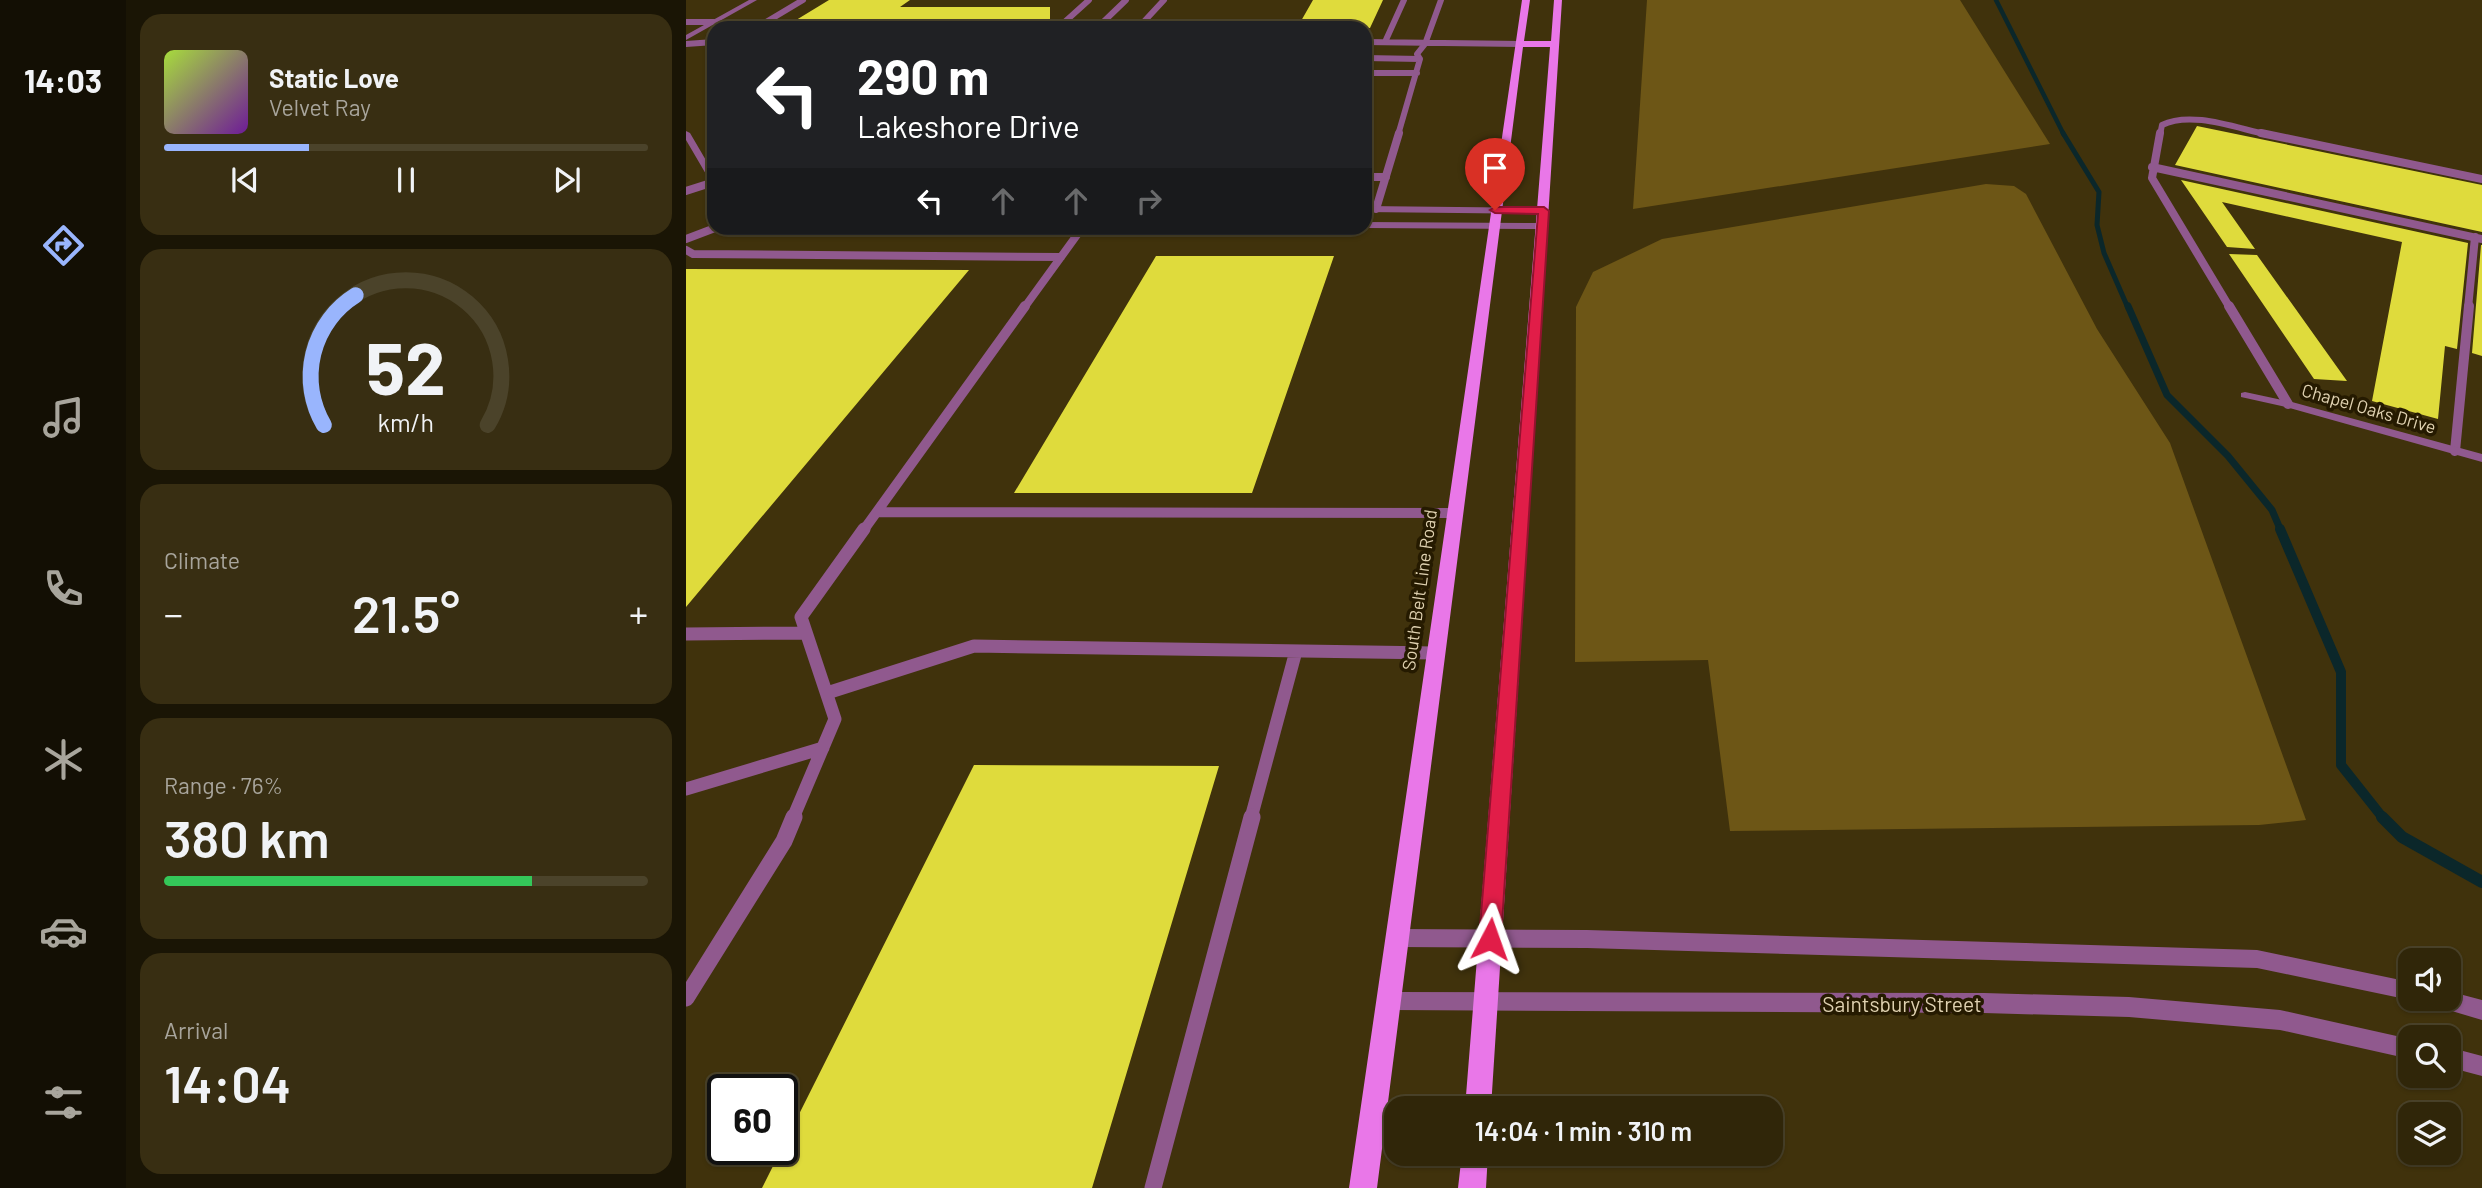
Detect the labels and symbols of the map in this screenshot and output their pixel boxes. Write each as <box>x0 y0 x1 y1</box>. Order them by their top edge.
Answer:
pin <box>1465 138 1525 210</box>
street label: Chapel Oaks Drive <box>2299 378 2439 438</box>
street label: South Belt Line Road <box>1397 508 1441 672</box>
position arrow <box>1453 902 1527 976</box>
street label: Saintsbury Street <box>1822 991 1982 1016</box>
speed limit sign: 60 <box>707 1074 798 1165</box>

